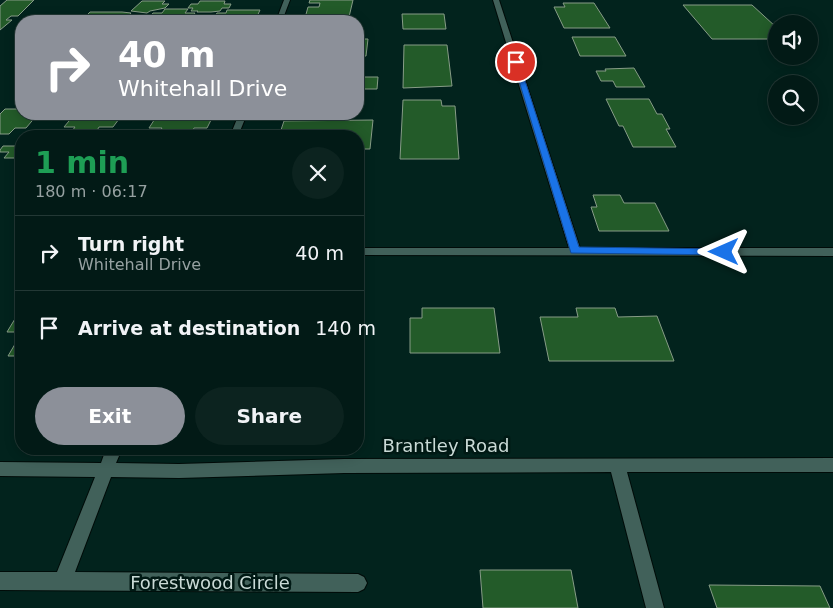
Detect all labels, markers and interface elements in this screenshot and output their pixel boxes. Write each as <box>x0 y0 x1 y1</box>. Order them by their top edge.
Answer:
map controls <box>768 15 818 125</box>
button: sound <box>768 15 818 65</box>
icon: right <box>35 35 100 100</box>
text: 40 m <box>118 35 215 75</box>
pin <box>495 41 537 83</box>
icon: arrive <box>502 48 530 76</box>
button: search <box>768 75 818 125</box>
text: Whitehall Drive <box>118 76 287 101</box>
text: 1 min <box>35 145 129 180</box>
button: close <box>292 147 344 199</box>
text: 180 m · 06:17 <box>35 182 148 201</box>
position arrow <box>697 225 749 277</box>
text: Turn right <box>78 233 184 255</box>
icon: right <box>35 239 63 267</box>
text: 40 m <box>295 242 344 264</box>
text: Whitehall Drive <box>78 255 201 274</box>
icon: arrive <box>35 314 63 342</box>
text: Arrive at destination <box>78 317 300 339</box>
text: 140 m <box>315 317 376 339</box>
button: Exit <box>35 387 185 445</box>
button: Share <box>195 387 344 445</box>
street label: Brantley Road <box>383 435 509 456</box>
street label: Forestwood Circle <box>130 572 290 593</box>

